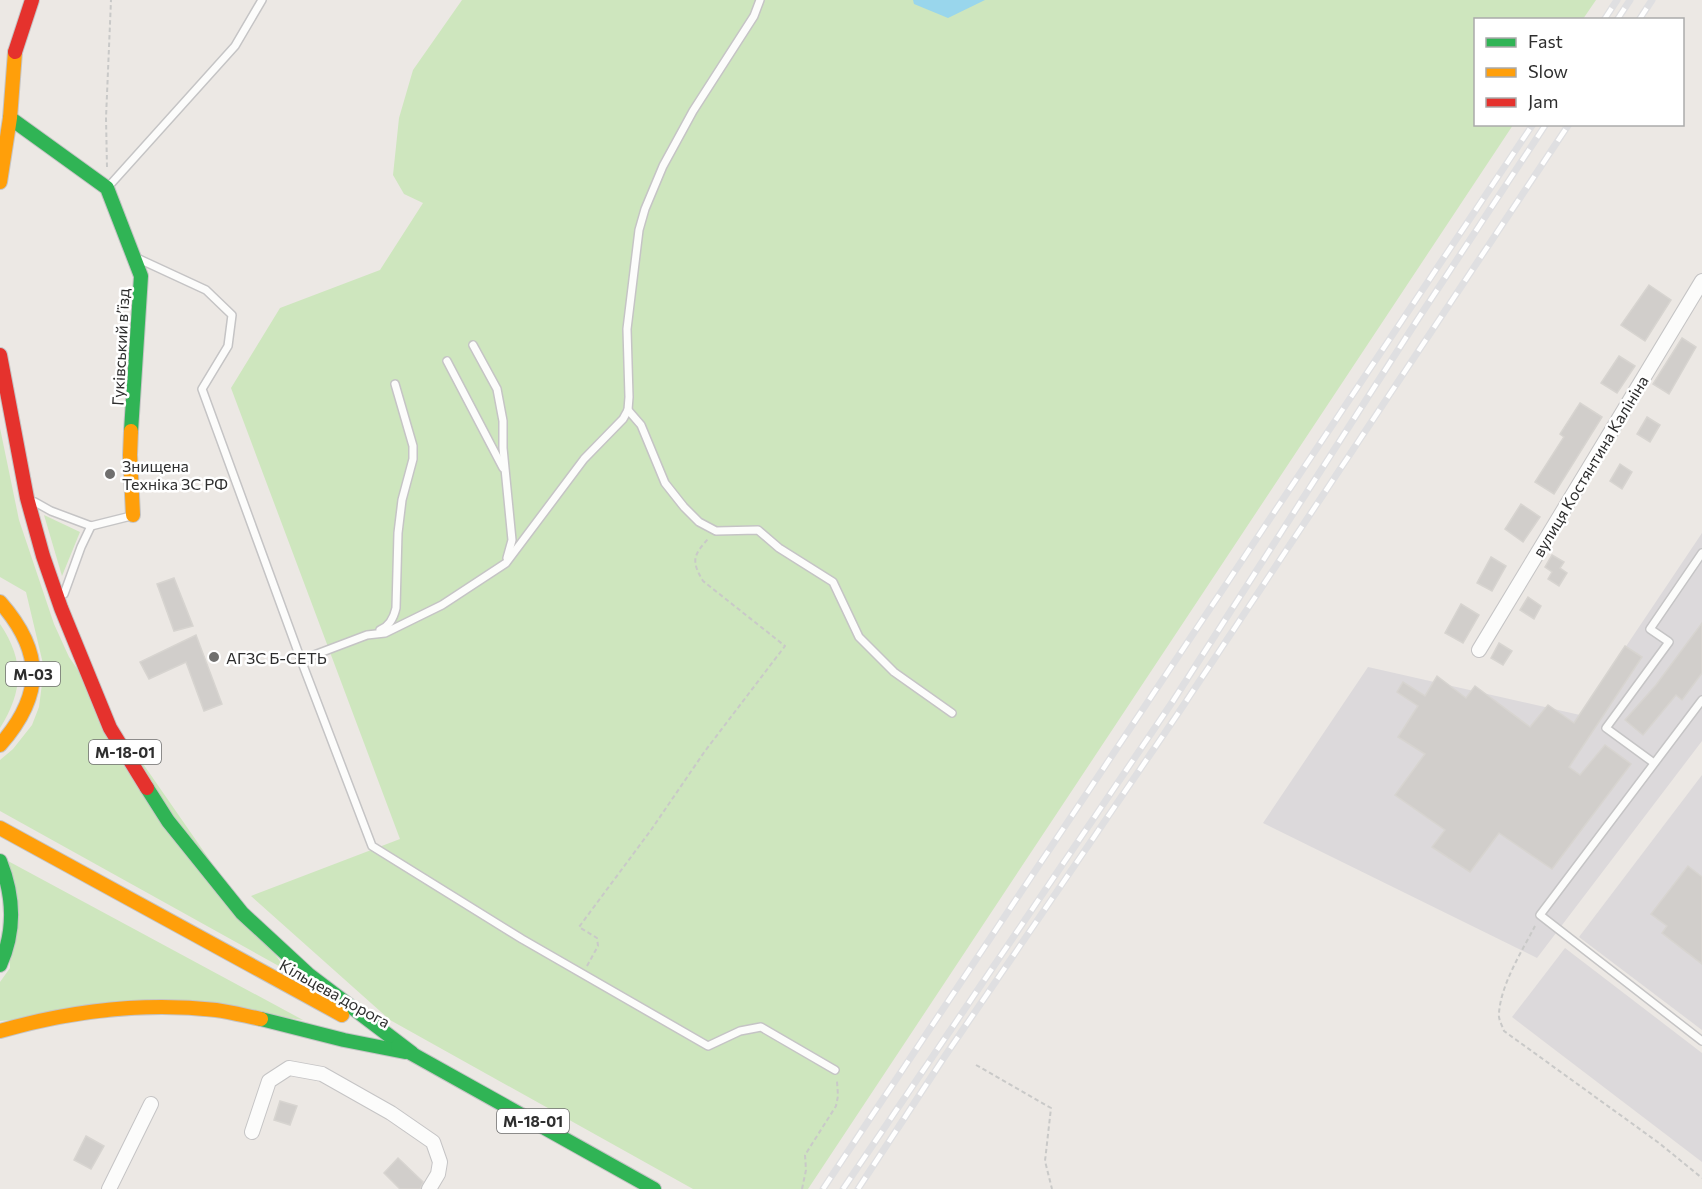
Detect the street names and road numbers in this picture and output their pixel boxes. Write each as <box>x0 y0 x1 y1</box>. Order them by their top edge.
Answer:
street label: Гуківський в’їзд <box>107 287 133 406</box>
street label: вулиця Костянтина Калініна <box>1528 372 1652 560</box>
road number: М-03 <box>6 662 60 686</box>
road number: М-18-01 <box>89 740 161 764</box>
street label: Кільцева дорога <box>277 955 393 1031</box>
road number: М-18-01 <box>497 1109 569 1133</box>

